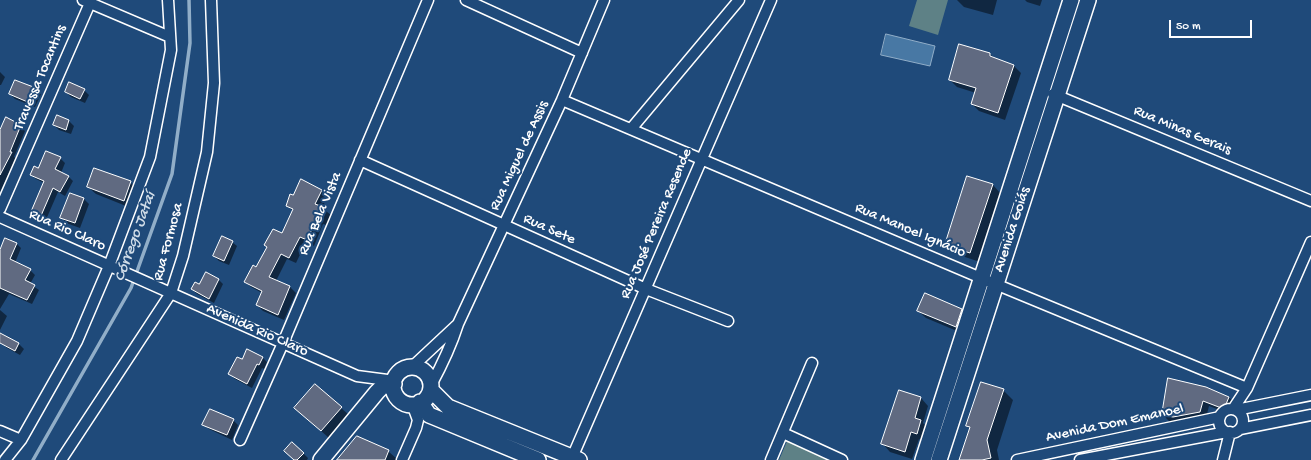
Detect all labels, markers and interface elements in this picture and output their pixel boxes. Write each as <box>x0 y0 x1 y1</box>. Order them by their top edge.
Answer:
scale bar <box>1171 12 1254 38</box>
text: 50 m <box>1176 20 1201 34</box>
street label: Travessa Tocantins <box>11 23 71 133</box>
street label: Rua Miguel de Assis <box>487 98 553 214</box>
street label: Rua Minas Gerais <box>1130 102 1234 160</box>
street label: Rua José Pereira Resende <box>617 146 697 302</box>
street label: Rua Bela Vista <box>295 170 347 258</box>
street label: Avenida Goiás <box>991 185 1035 275</box>
water label: Córrego Jataí <box>111 190 161 284</box>
street label: Rua Manoel Ignácio <box>852 200 968 262</box>
street label: Rua Formosa <box>150 201 188 283</box>
street label: Rua Rio Claro <box>26 206 108 256</box>
street label: Rua Sete <box>520 211 578 249</box>
street label: Avenida Rio Claro <box>203 300 311 362</box>
street label: Avenida Dom Emanoel <box>1045 401 1185 447</box>

